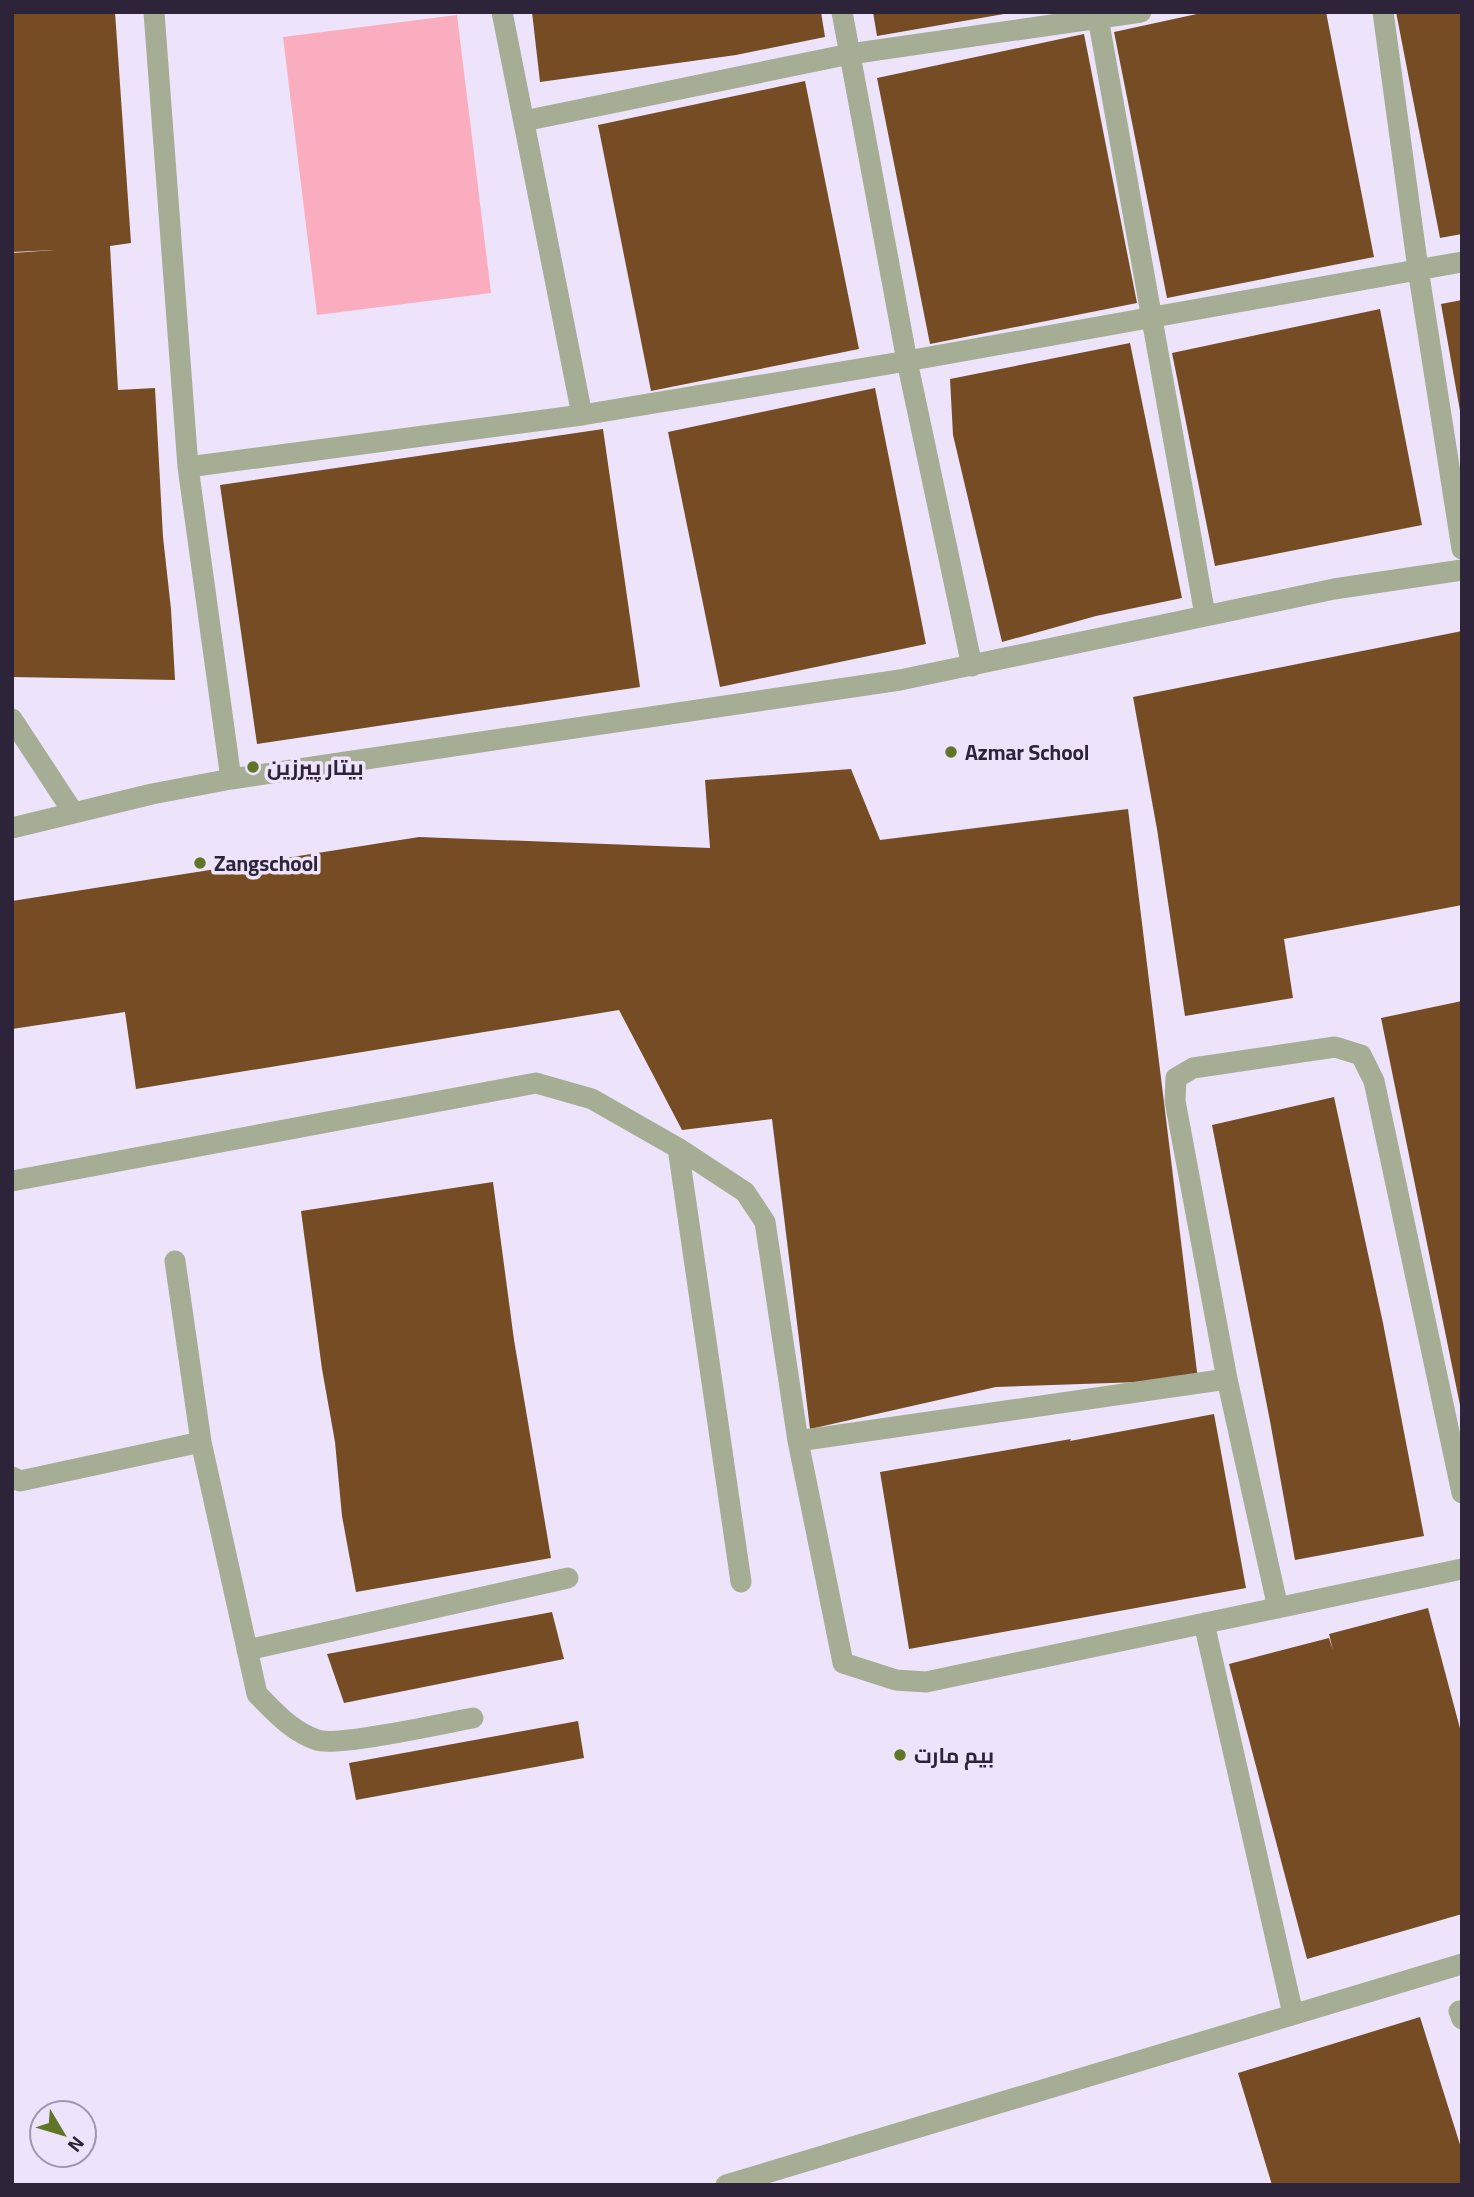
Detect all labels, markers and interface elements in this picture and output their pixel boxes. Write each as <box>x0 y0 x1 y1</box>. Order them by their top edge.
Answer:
place label: Azmar School <box>965 733 1089 772</box>
marker: Azmar School <box>943 744 959 760</box>
place label: بيتار پيرزين <box>267 748 364 787</box>
marker: بيتار پيرزين <box>245 759 261 775</box>
place label: Zangschool <box>214 844 318 883</box>
marker: Zangschool <box>192 855 208 871</box>
place label: بیم مارت <box>914 1736 994 1775</box>
marker: بیم مارت <box>892 1747 908 1763</box>
north arrow <box>28 2099 98 2169</box>
text: N <box>58 2128 95 2161</box>

